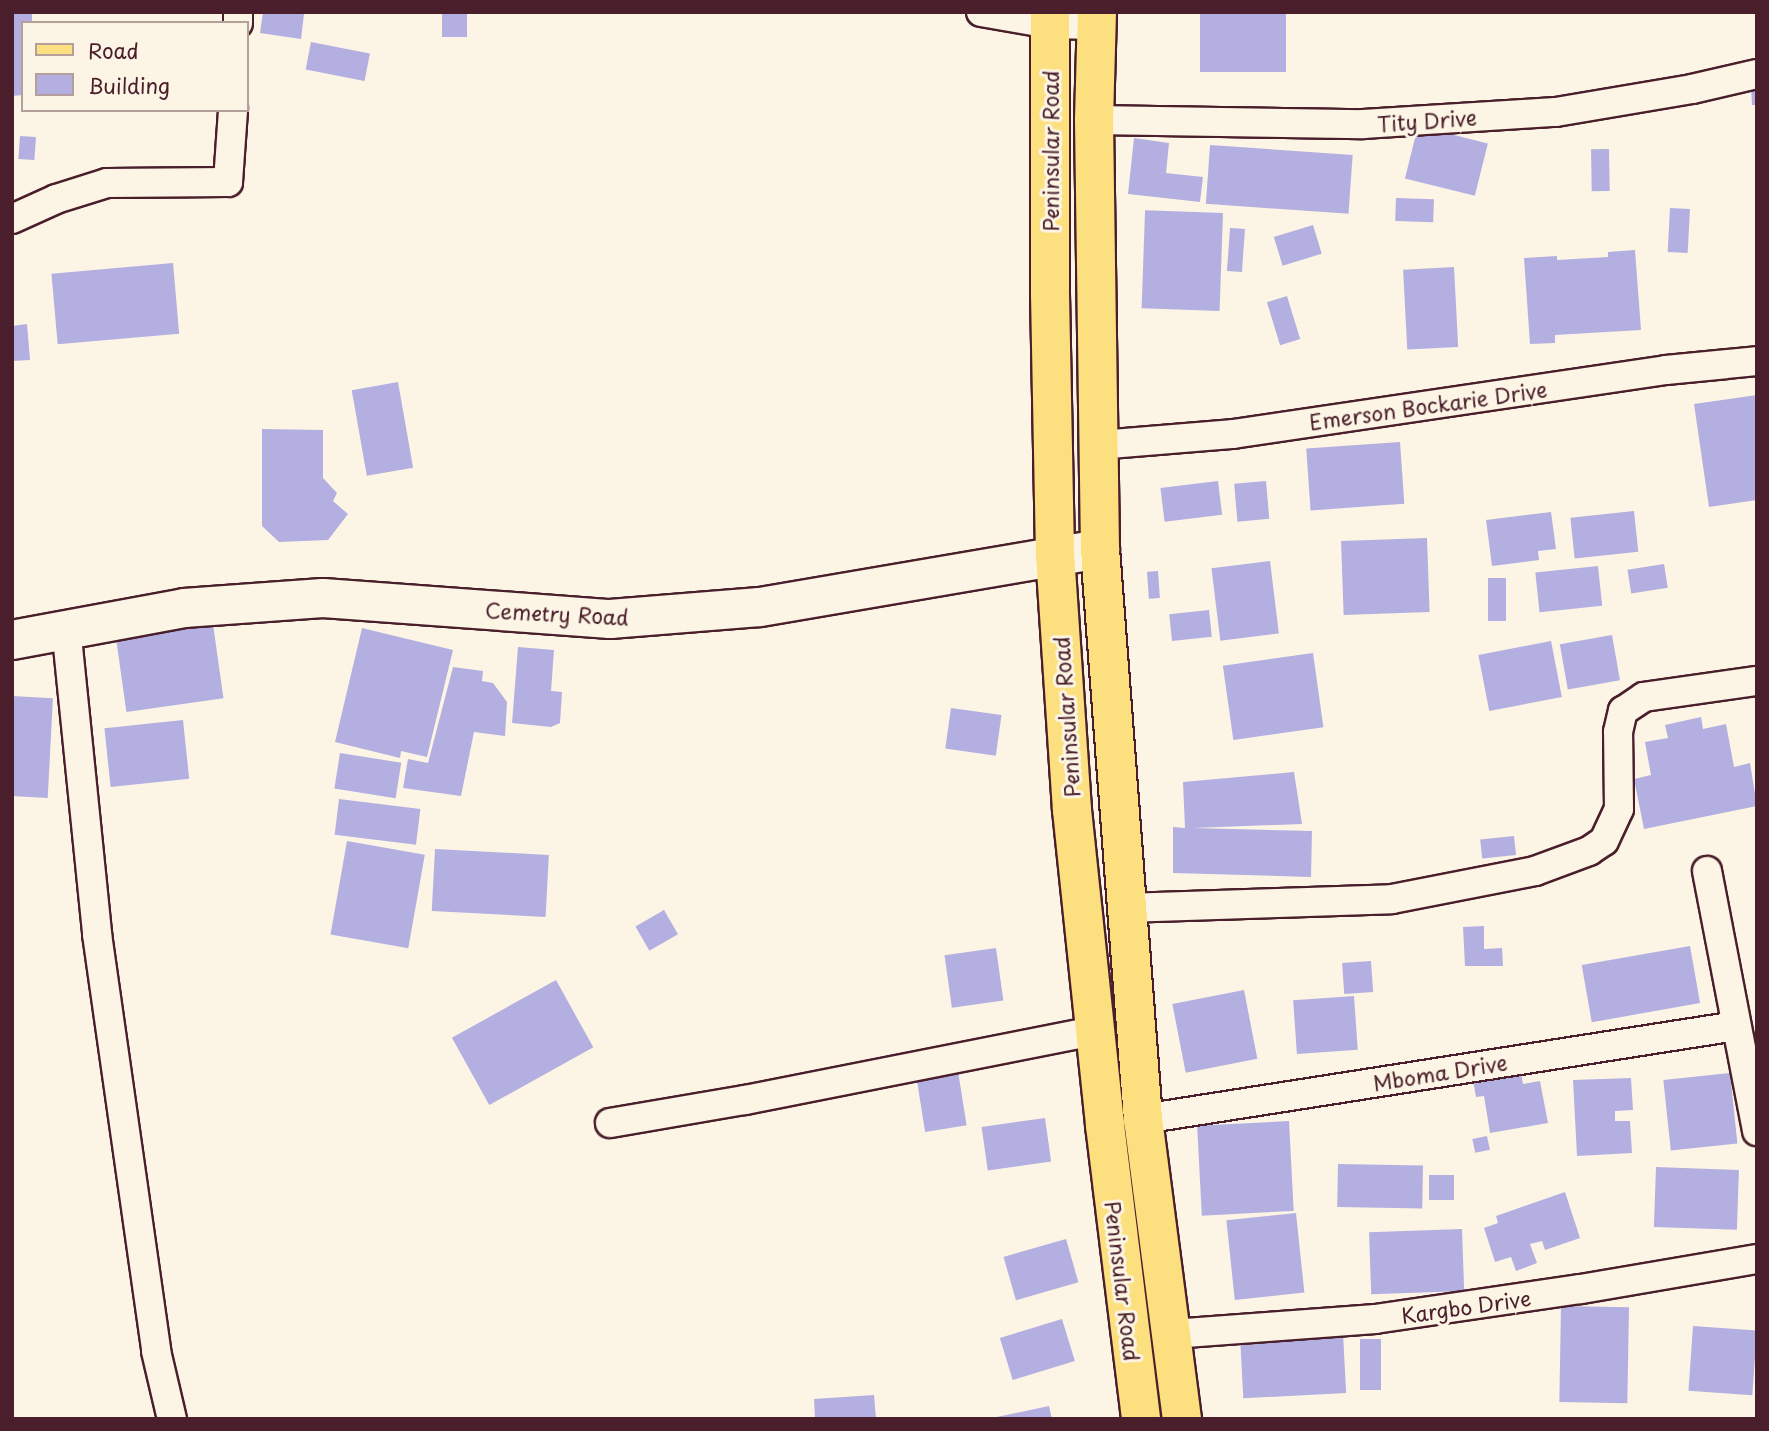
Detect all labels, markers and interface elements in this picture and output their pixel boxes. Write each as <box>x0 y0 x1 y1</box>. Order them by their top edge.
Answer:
legend <box>21 21 248 112</box>
text: Road <box>88 34 139 66</box>
text: Building <box>88 69 170 101</box>
street label: Peninsular Road <box>1037 70 1063 232</box>
street label: Tity Drive <box>1376 104 1478 136</box>
street label: Emerson Bockarie Drive <box>1307 376 1549 434</box>
street label: Cemetry Road <box>484 597 630 629</box>
street label: Peninsular Road <box>1048 635 1084 799</box>
street label: Mboma Drive <box>1371 1049 1509 1095</box>
street label: Peninsular Road <box>1101 1199 1145 1363</box>
street label: Kargbo Drive <box>1399 1284 1533 1328</box>

